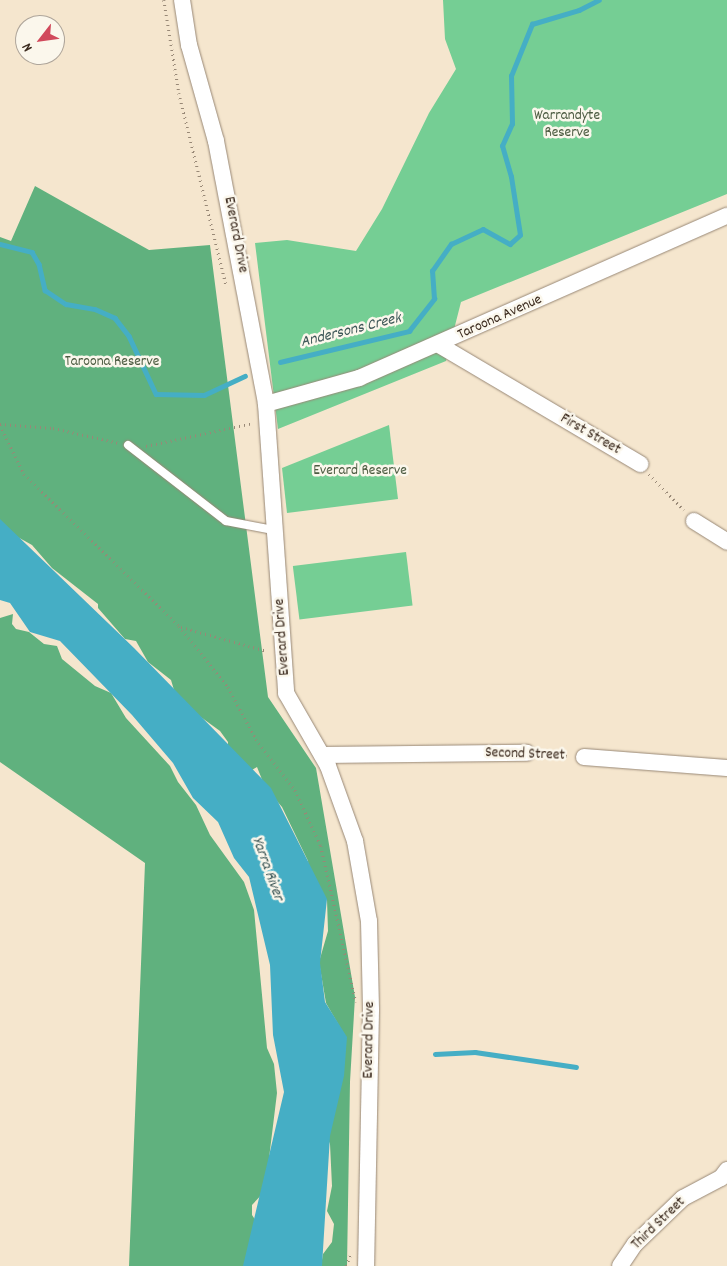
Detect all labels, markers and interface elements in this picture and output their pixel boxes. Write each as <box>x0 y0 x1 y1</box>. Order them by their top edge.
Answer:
north arrow <box>15 15 65 65</box>
text: N <box>17 39 38 55</box>
park label: Warrandyte Reserve <box>534 107 600 142</box>
street label: Everard Drive <box>219 195 251 275</box>
street label: Taroona Avenue <box>455 291 545 345</box>
water label: Andersons Creek <box>299 309 403 353</box>
park label: Taroona Reserve <box>65 354 159 372</box>
street label: First Street <box>557 411 623 459</box>
park label: Everard Reserve <box>313 463 407 481</box>
street label: Everard Drive <box>271 598 295 676</box>
street label: Second Street <box>485 745 565 765</box>
water label: Yarra River <box>247 834 287 904</box>
street label: Everard Drive <box>360 1001 380 1079</box>
street label: Third Street <box>628 1194 690 1254</box>

